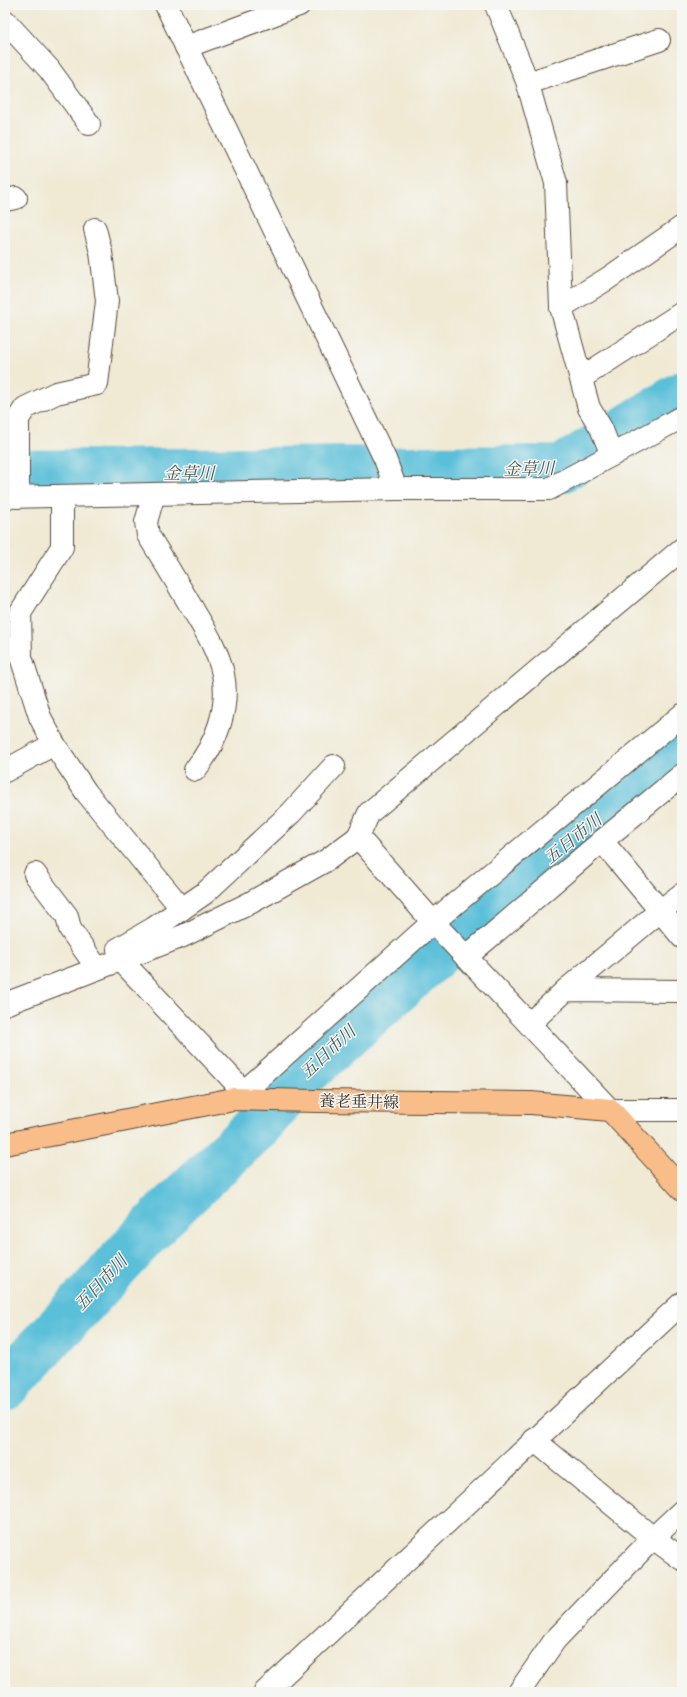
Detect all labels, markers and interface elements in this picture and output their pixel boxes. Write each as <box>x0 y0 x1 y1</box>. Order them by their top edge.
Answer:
water label: 金草川 <box>503 457 557 481</box>
water label: 金草川 <box>164 462 216 485</box>
water label: 五日市川 <box>539 807 608 869</box>
water label: 五日市川 <box>295 1019 362 1084</box>
street label: 養老垂井線 <box>319 1090 399 1114</box>
water label: 五日市川 <box>69 1249 134 1316</box>

